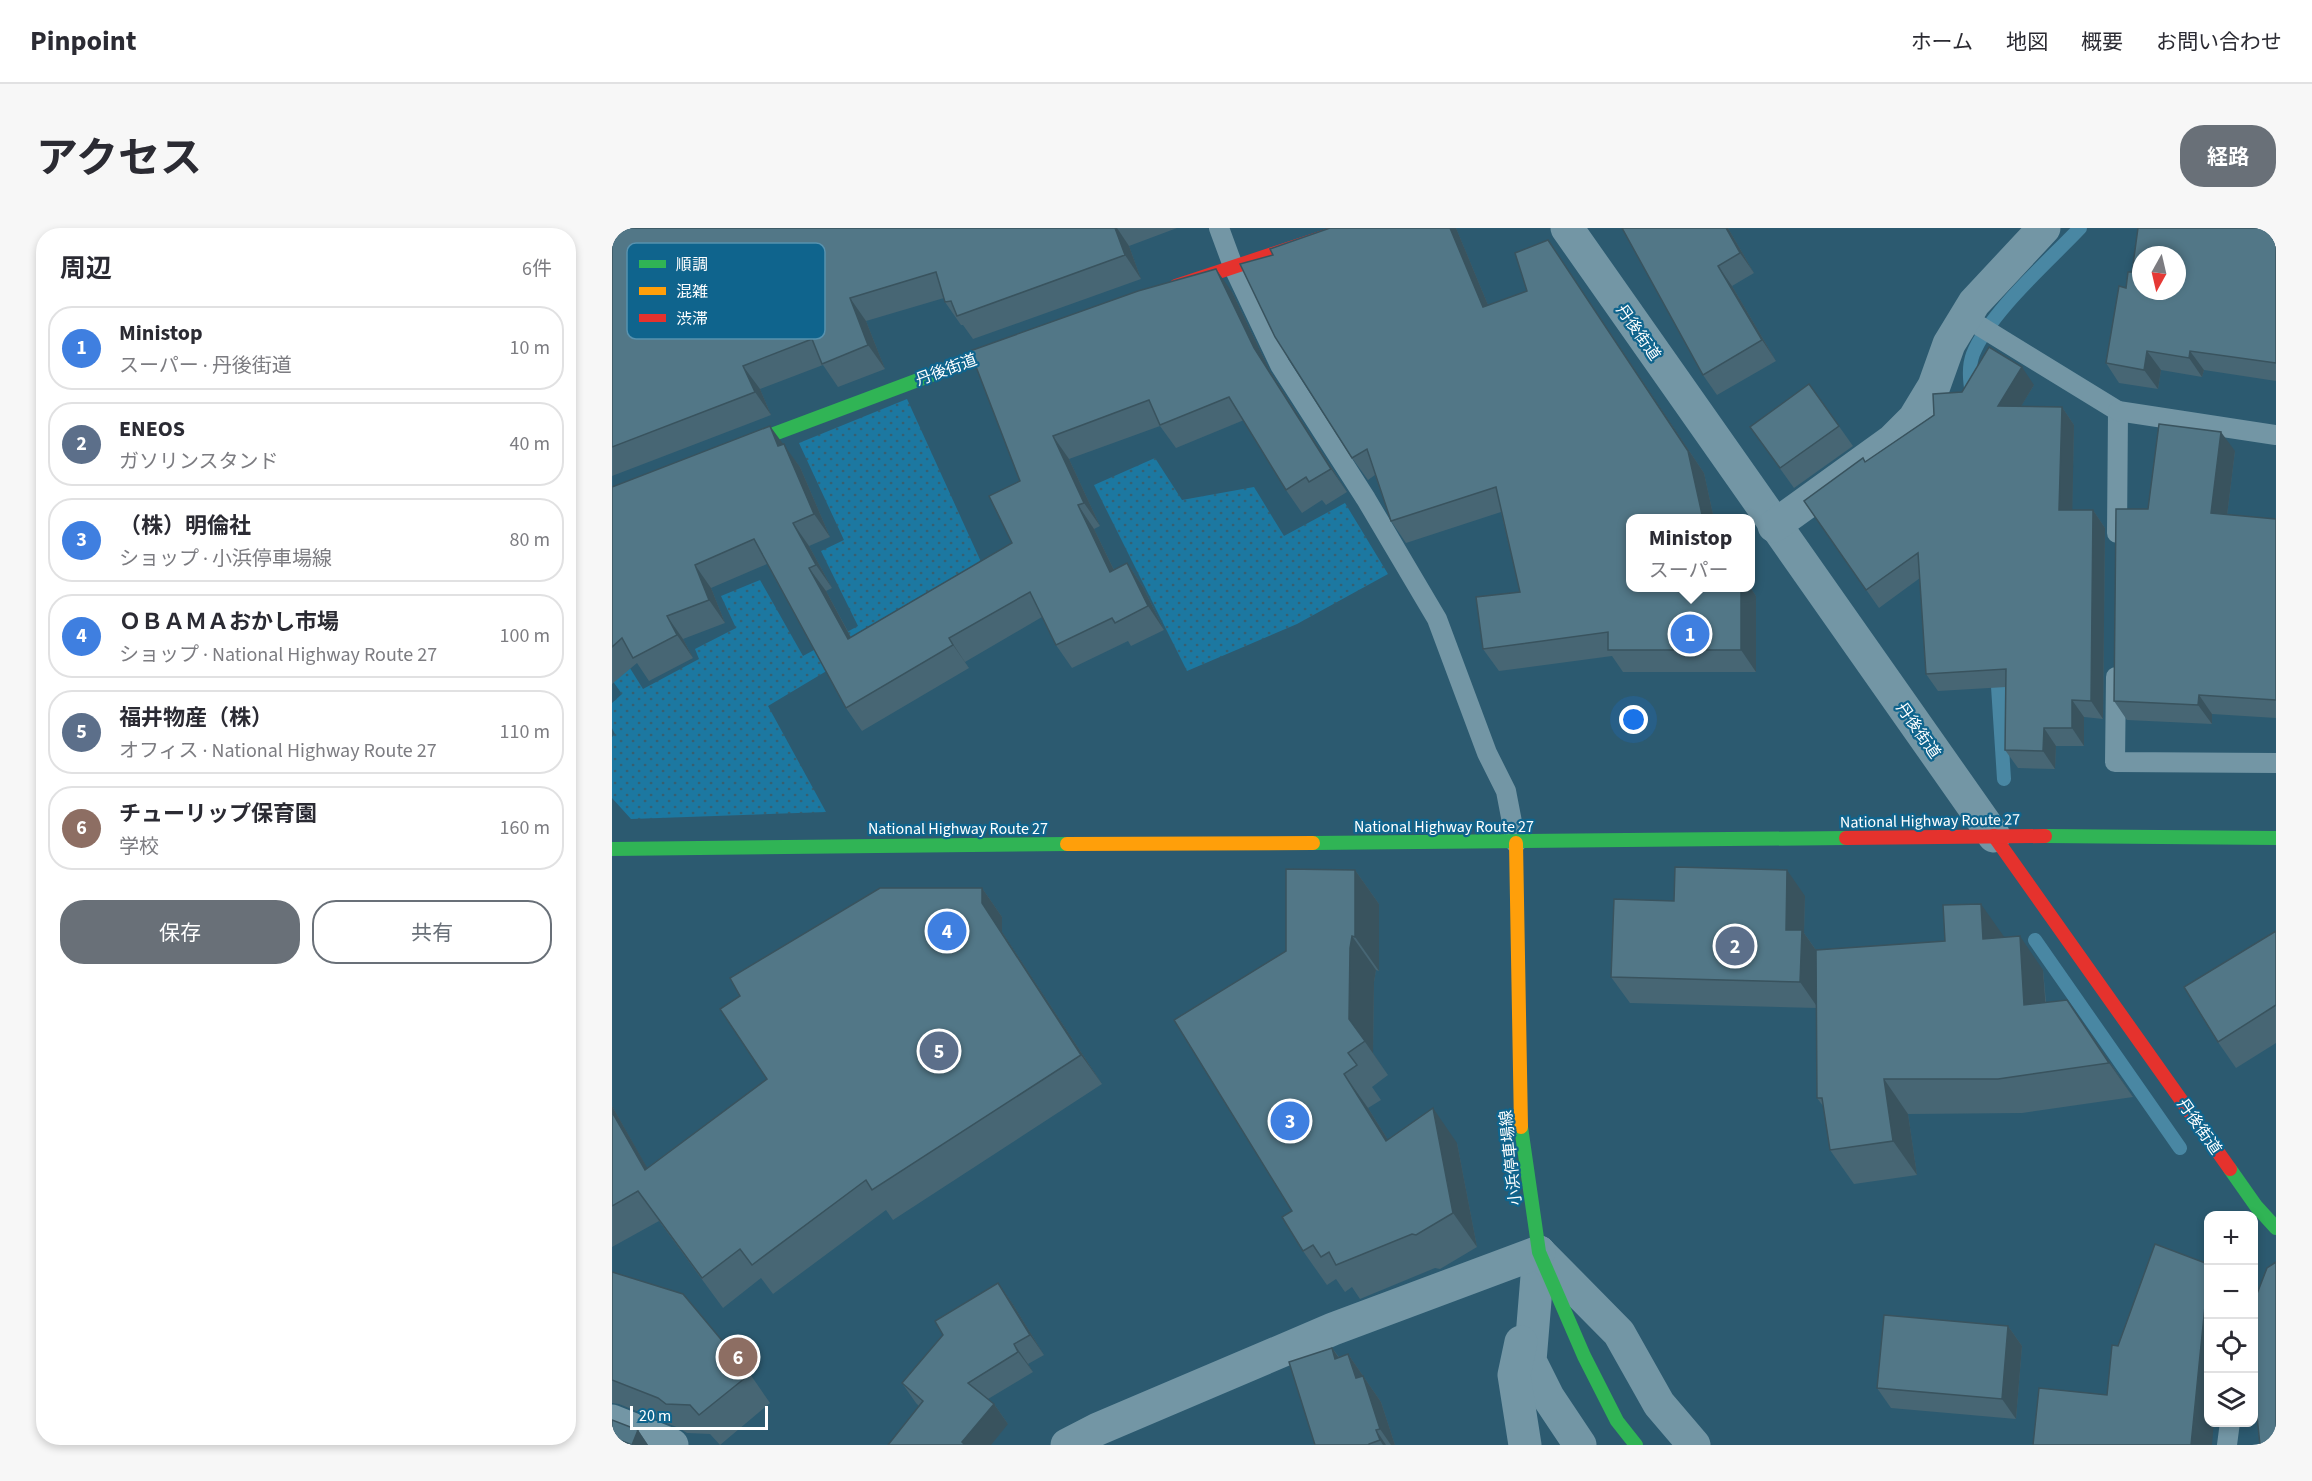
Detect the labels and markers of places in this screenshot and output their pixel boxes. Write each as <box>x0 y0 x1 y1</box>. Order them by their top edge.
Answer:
pin: 1 <box>1670 612 1710 656</box>
pin: 4 <box>928 908 966 954</box>
pin: 2 <box>1716 924 1754 968</box>
pin: 5 <box>920 1028 958 1074</box>
pin: 3 <box>1270 1098 1310 1144</box>
pin: 6 <box>718 1334 758 1380</box>

